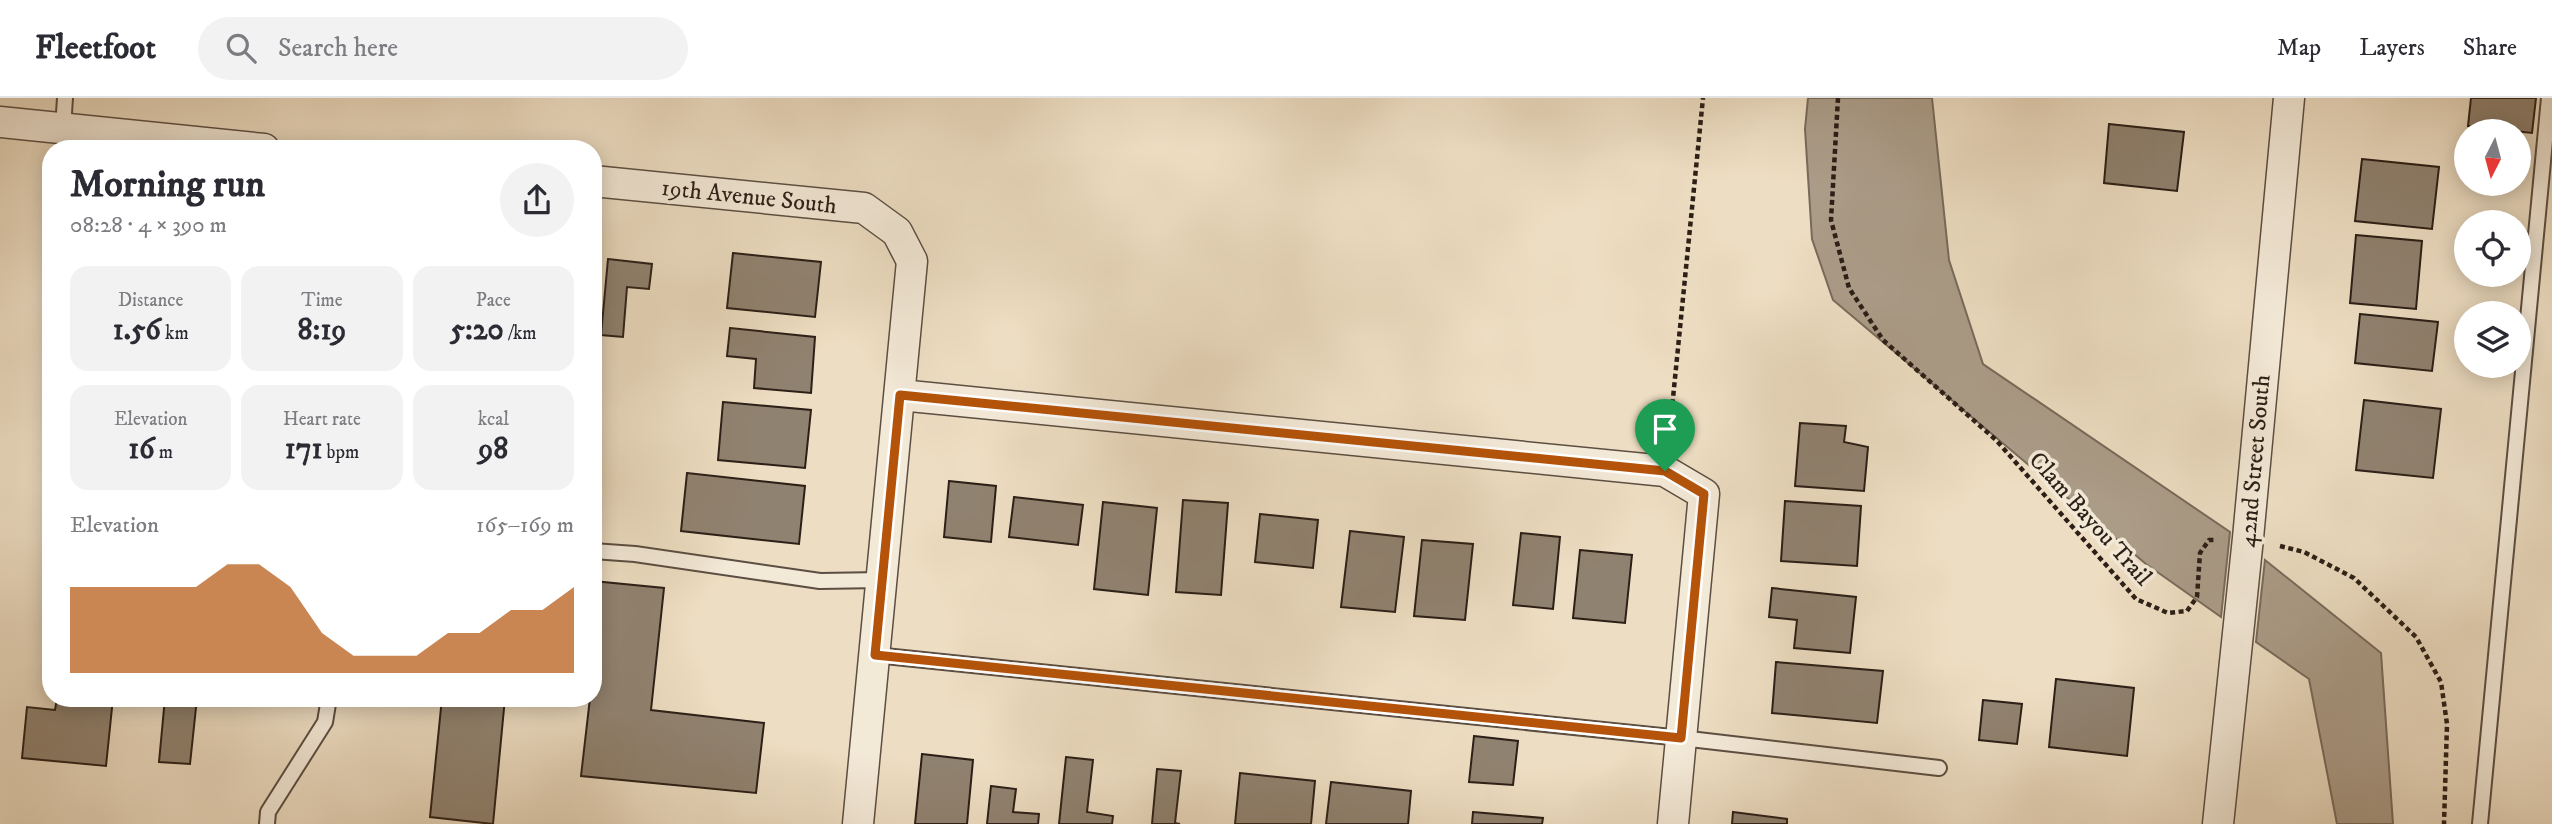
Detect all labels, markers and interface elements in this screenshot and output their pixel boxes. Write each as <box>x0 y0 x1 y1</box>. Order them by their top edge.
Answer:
search box <box>198 17 688 80</box>
text: Fleetfoot <box>35 28 156 69</box>
icon: search <box>222 29 260 67</box>
text: Search here <box>278 32 398 65</box>
text: Map <box>2277 33 2321 63</box>
text: Layers <box>2359 33 2425 63</box>
text: Share <box>2463 33 2517 63</box>
north arrow <box>2454 119 2530 196</box>
map controls <box>2454 119 2531 378</box>
text: Morning run <box>70 161 265 209</box>
button: share <box>500 163 574 237</box>
street label: 19th Avenue South <box>660 173 839 221</box>
button: locate <box>2454 210 2531 287</box>
text: 08:28 · 4 × 390 m <box>70 211 227 240</box>
text: Distance <box>118 289 183 312</box>
text: Time <box>301 289 343 312</box>
text: Pace <box>476 289 511 312</box>
button: layers <box>2454 301 2531 378</box>
text: 1.56 <box>113 312 161 349</box>
text: 8:19 <box>298 312 346 349</box>
text: 5:20 <box>450 312 504 349</box>
text: km <box>161 322 189 345</box>
text: /km <box>504 322 537 345</box>
street label: 42nd Street South <box>2233 373 2278 549</box>
pin <box>1635 399 1695 471</box>
text: Elevation <box>114 408 187 431</box>
text: Heart rate <box>283 408 361 431</box>
text: kcal <box>478 408 509 431</box>
icon: arrive <box>1646 410 1684 448</box>
text: 16 <box>128 431 155 468</box>
text: 171 <box>285 431 323 468</box>
text: 98 <box>478 431 508 468</box>
text: m <box>155 441 173 464</box>
text: bpm <box>323 441 359 464</box>
street label: Clam Bayou Trail <box>2022 446 2158 593</box>
text: Elevation <box>70 511 159 540</box>
text: 165–169 m <box>476 511 574 540</box>

